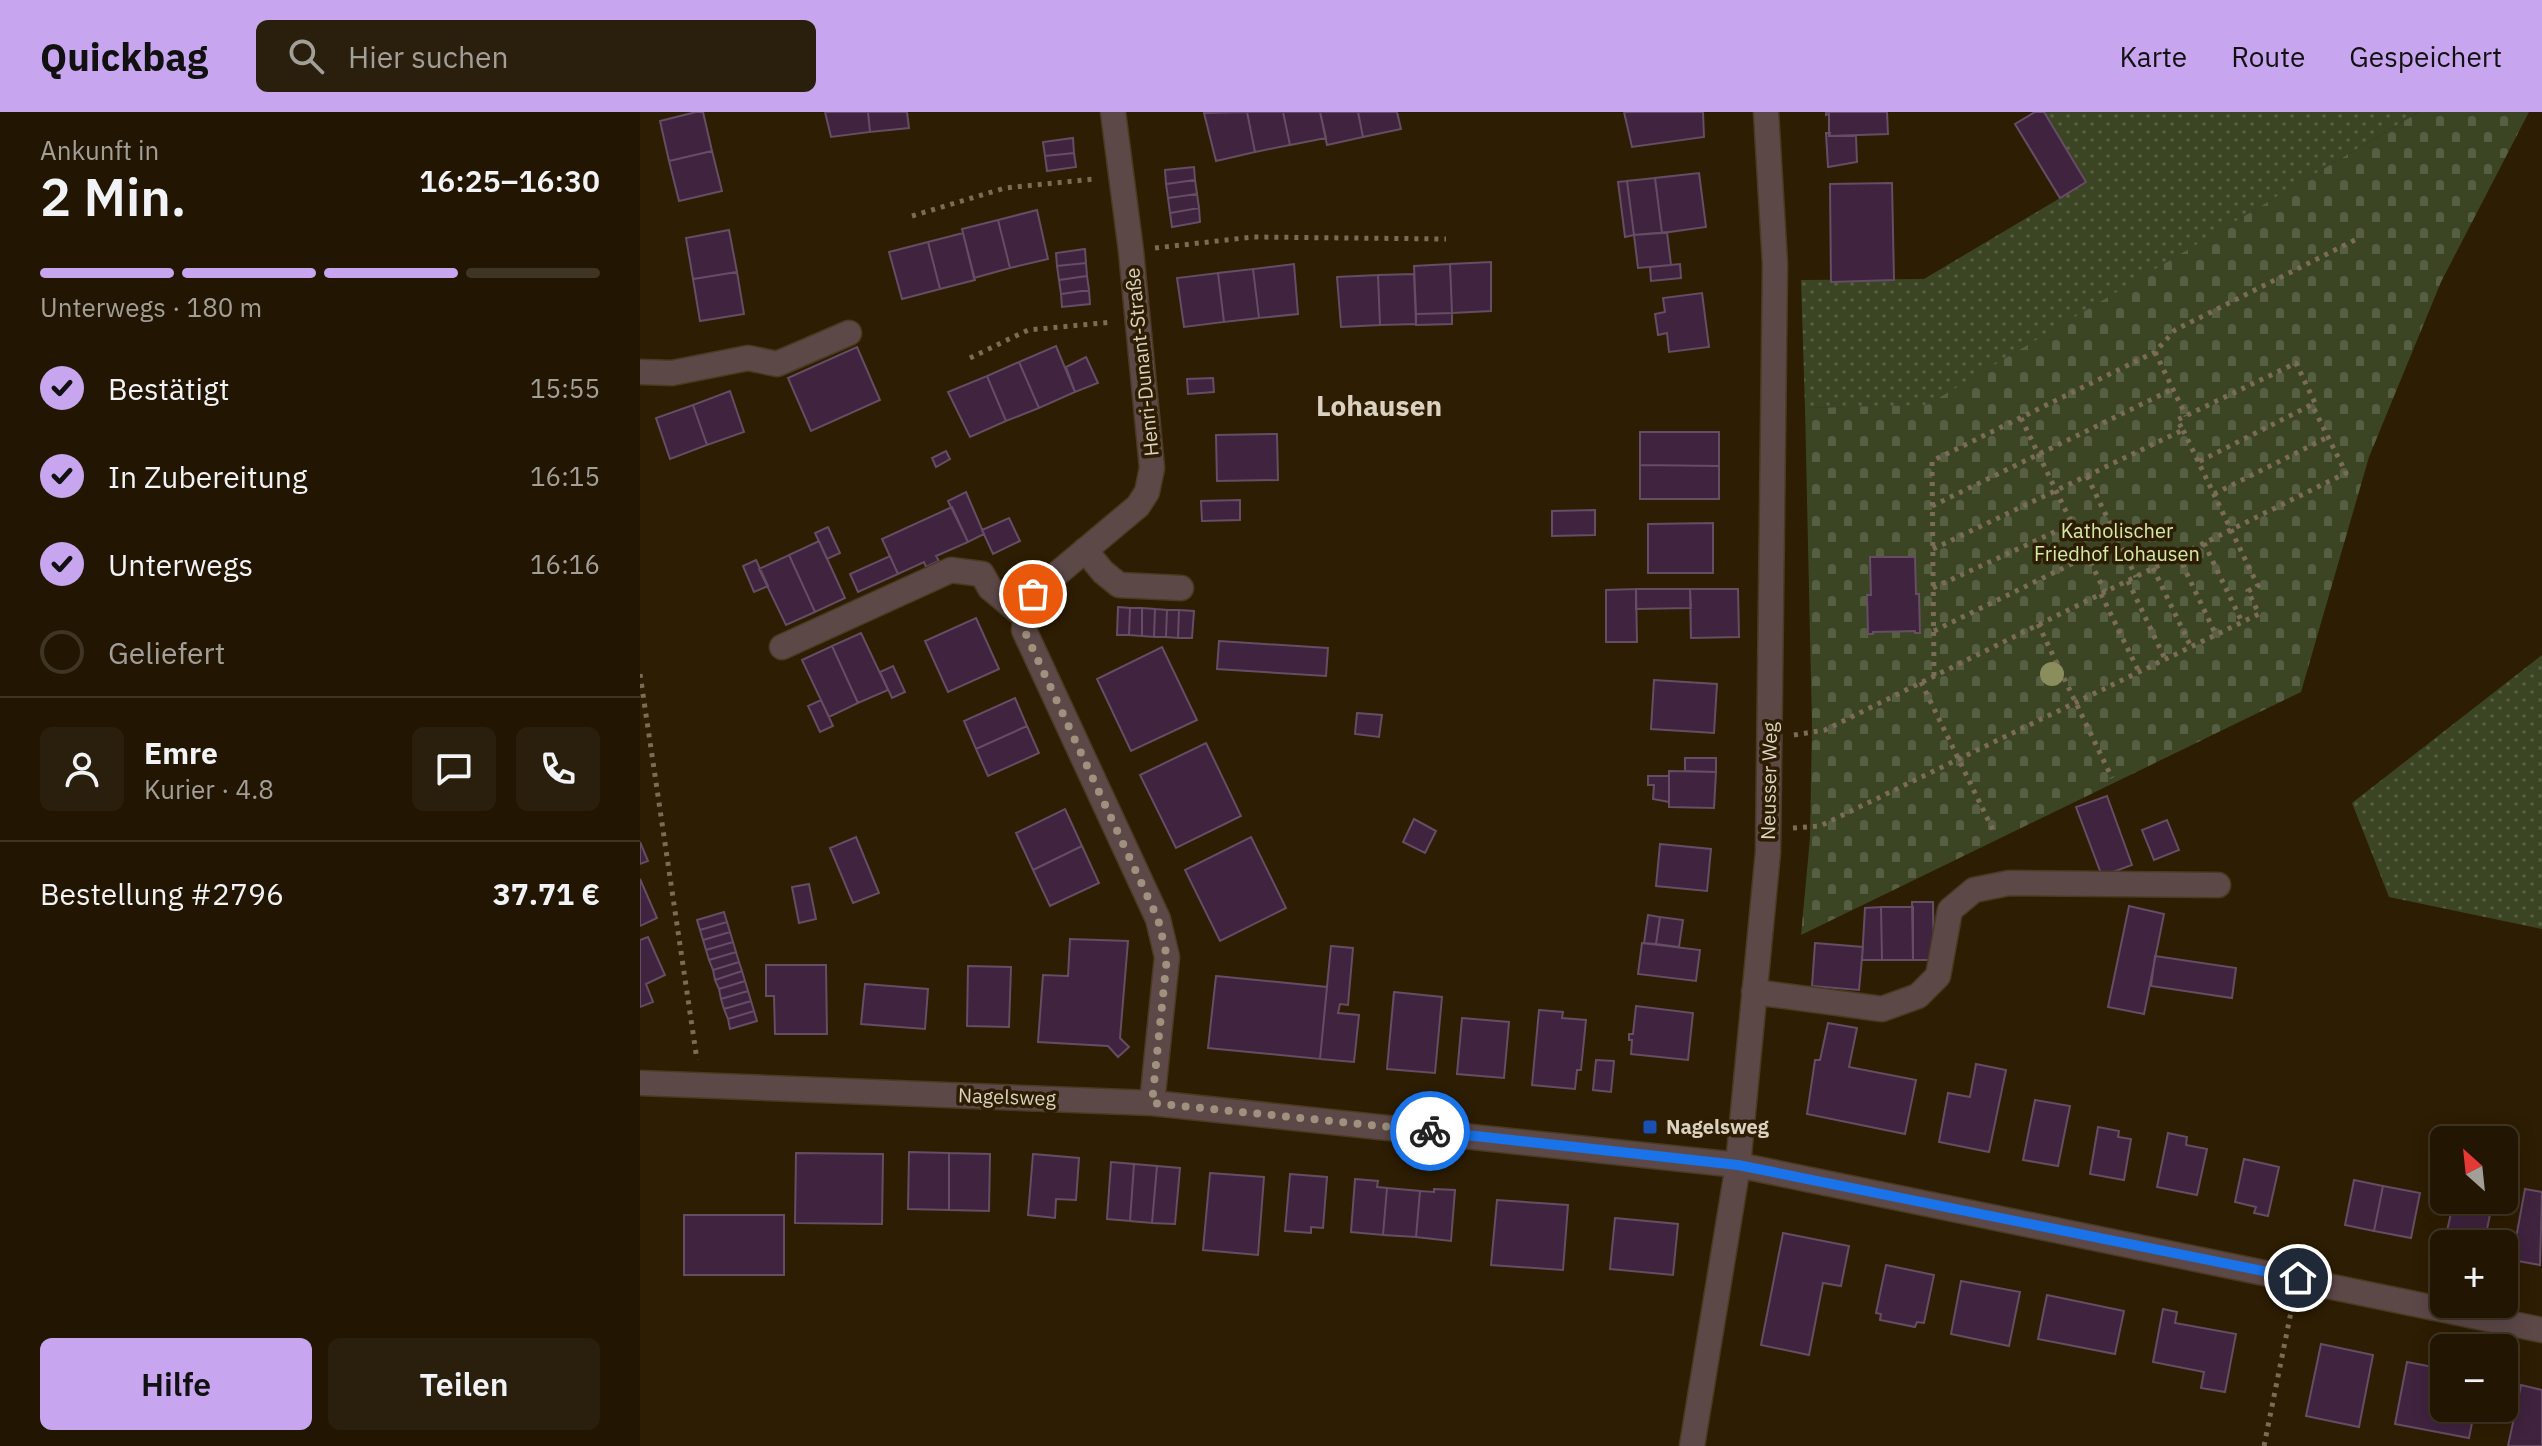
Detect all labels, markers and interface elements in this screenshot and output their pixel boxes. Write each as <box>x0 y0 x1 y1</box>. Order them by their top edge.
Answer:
search box <box>256 20 816 92</box>
text: Quickbag <box>40 32 208 81</box>
icon: search <box>284 34 328 78</box>
text: Hier suchen <box>348 37 509 76</box>
text: Karte <box>2119 38 2187 75</box>
text: Route <box>2231 38 2305 75</box>
text: Gespeichert <box>2349 38 2502 75</box>
text: Ankunft in <box>40 133 159 167</box>
text: 16:25–16:30 <box>419 161 600 200</box>
text: 2 Min. <box>40 163 186 230</box>
street label: Henri-Dunant-Straße <box>1118 266 1165 458</box>
text: Unterwegs · 180 m <box>40 290 262 324</box>
icon: check <box>40 366 84 410</box>
text: Bestätigt <box>108 369 229 408</box>
text: 15:55 <box>530 371 600 405</box>
district label: Lohausen <box>1316 387 1442 424</box>
icon: check <box>40 454 84 498</box>
text: In Zubereitung <box>108 457 308 496</box>
text: 16:15 <box>530 459 600 493</box>
park label: Katholischer Friedhof Lohausen <box>2034 517 2200 567</box>
icon: check <box>40 542 84 586</box>
text: Unterwegs <box>108 545 253 584</box>
text: 16:16 <box>530 547 600 581</box>
pin <box>999 560 1067 628</box>
icon: bag <box>1011 572 1055 616</box>
text: Geliefert <box>108 633 225 672</box>
street label: Neusser Weg <box>1754 721 1783 840</box>
button: person <box>40 727 124 811</box>
button: chat <box>412 727 496 811</box>
button: phone <box>516 727 600 811</box>
text: Emre <box>144 733 218 772</box>
text: Kurier · 4.8 <box>144 772 274 806</box>
text: Bestellung #2796 <box>40 874 284 913</box>
text: 37.71 € <box>493 874 600 913</box>
street label: Nagelsweg <box>958 1081 1057 1112</box>
courier <box>1390 1091 1470 1171</box>
icon: bike <box>1408 1109 1452 1153</box>
place label: Nagelsweg <box>1666 1113 1770 1140</box>
marker: Nagelsweg <box>1641 1118 1659 1136</box>
north arrow <box>2430 1126 2518 1214</box>
map controls <box>2430 1126 2518 1422</box>
button: + <box>2430 1230 2518 1318</box>
pin <box>2264 1244 2332 1312</box>
icon: home <box>2276 1256 2320 1300</box>
button: − <box>2430 1334 2518 1422</box>
button: Hilfe <box>40 1338 312 1430</box>
button: Teilen <box>328 1338 600 1430</box>

